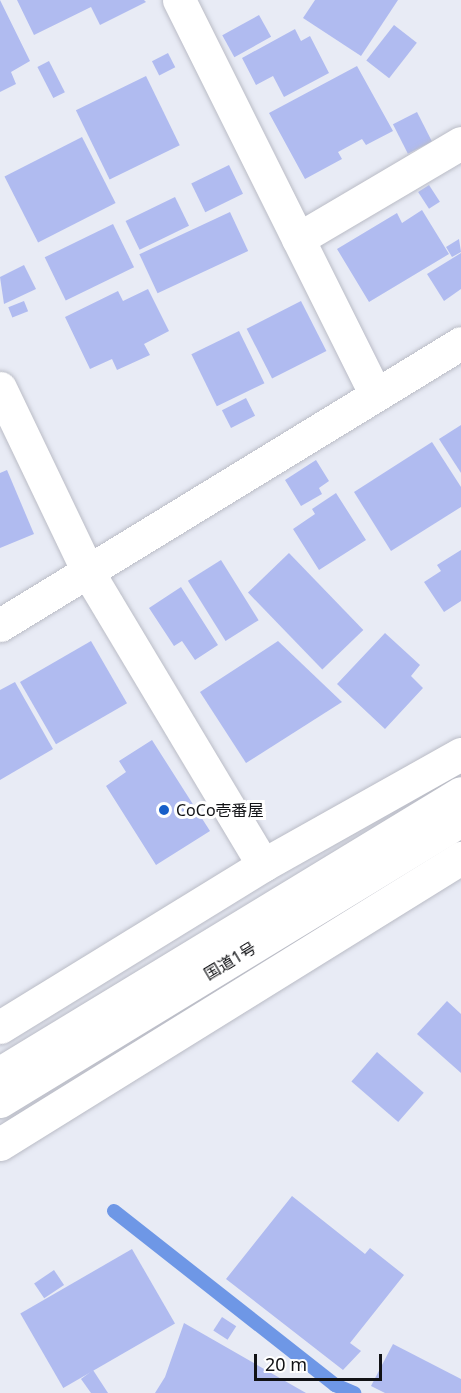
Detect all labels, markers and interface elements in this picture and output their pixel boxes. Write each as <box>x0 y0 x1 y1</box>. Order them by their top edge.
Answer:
place label: CoCo壱番屋 <box>176 800 264 820</box>
marker: CoCo壱番屋 <box>157 803 171 817</box>
street label: 国道1号 <box>201 938 259 984</box>
scale bar <box>257 1342 384 1380</box>
text: 20 m <box>265 1352 307 1376</box>

